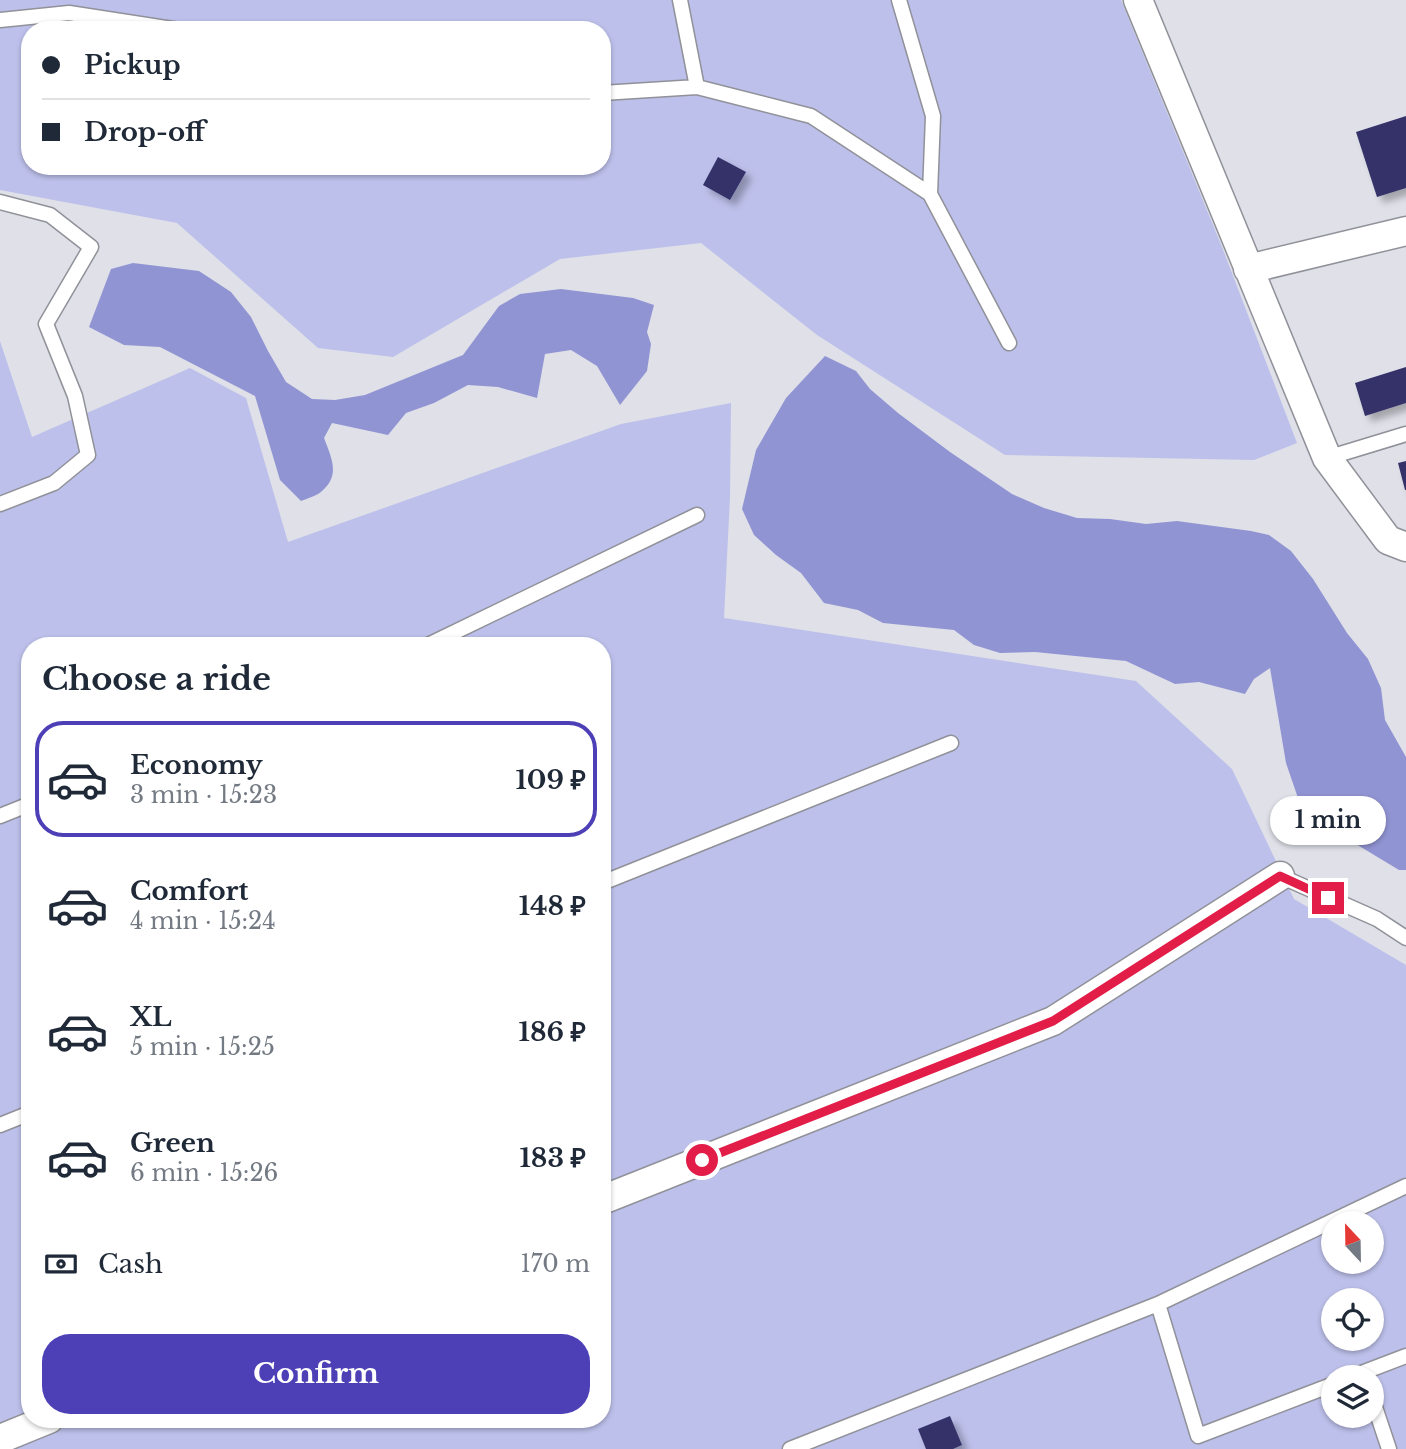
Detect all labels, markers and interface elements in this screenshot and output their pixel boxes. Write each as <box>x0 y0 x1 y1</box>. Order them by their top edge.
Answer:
text: Pickup <box>84 49 181 81</box>
text: Drop-off <box>84 116 205 148</box>
text: Choose a ride <box>42 659 271 699</box>
icon: car <box>46 748 109 811</box>
text: Economy <box>130 749 263 781</box>
text: 109 ₽ <box>515 764 586 796</box>
text: 3 min · 15:23 <box>130 781 277 809</box>
callout: 1 min <box>1270 796 1386 846</box>
text: 1 min <box>1295 806 1361 834</box>
icon: car <box>46 874 109 937</box>
text: Comfort <box>130 875 248 907</box>
route end <box>1312 882 1344 914</box>
text: 148 ₽ <box>519 890 586 922</box>
text: 4 min · 15:24 <box>130 907 276 935</box>
icon: car <box>46 1000 109 1063</box>
text: XL <box>130 1001 172 1033</box>
text: 186 ₽ <box>519 1016 586 1048</box>
text: 5 min · 15:25 <box>130 1033 275 1061</box>
icon: car <box>46 1126 109 1189</box>
text: Green <box>130 1127 215 1159</box>
text: 183 ₽ <box>520 1142 586 1174</box>
route start <box>686 1144 718 1176</box>
text: 6 min · 15:26 <box>130 1159 278 1187</box>
north arrow <box>1321 1211 1384 1274</box>
map controls <box>1321 1211 1384 1428</box>
icon: cash <box>42 1245 80 1283</box>
text: Cash <box>98 1248 163 1280</box>
text: 170 m <box>520 1250 590 1278</box>
button: locate <box>1321 1288 1384 1351</box>
button: Confirm <box>42 1334 590 1414</box>
button: layers <box>1321 1365 1384 1428</box>

